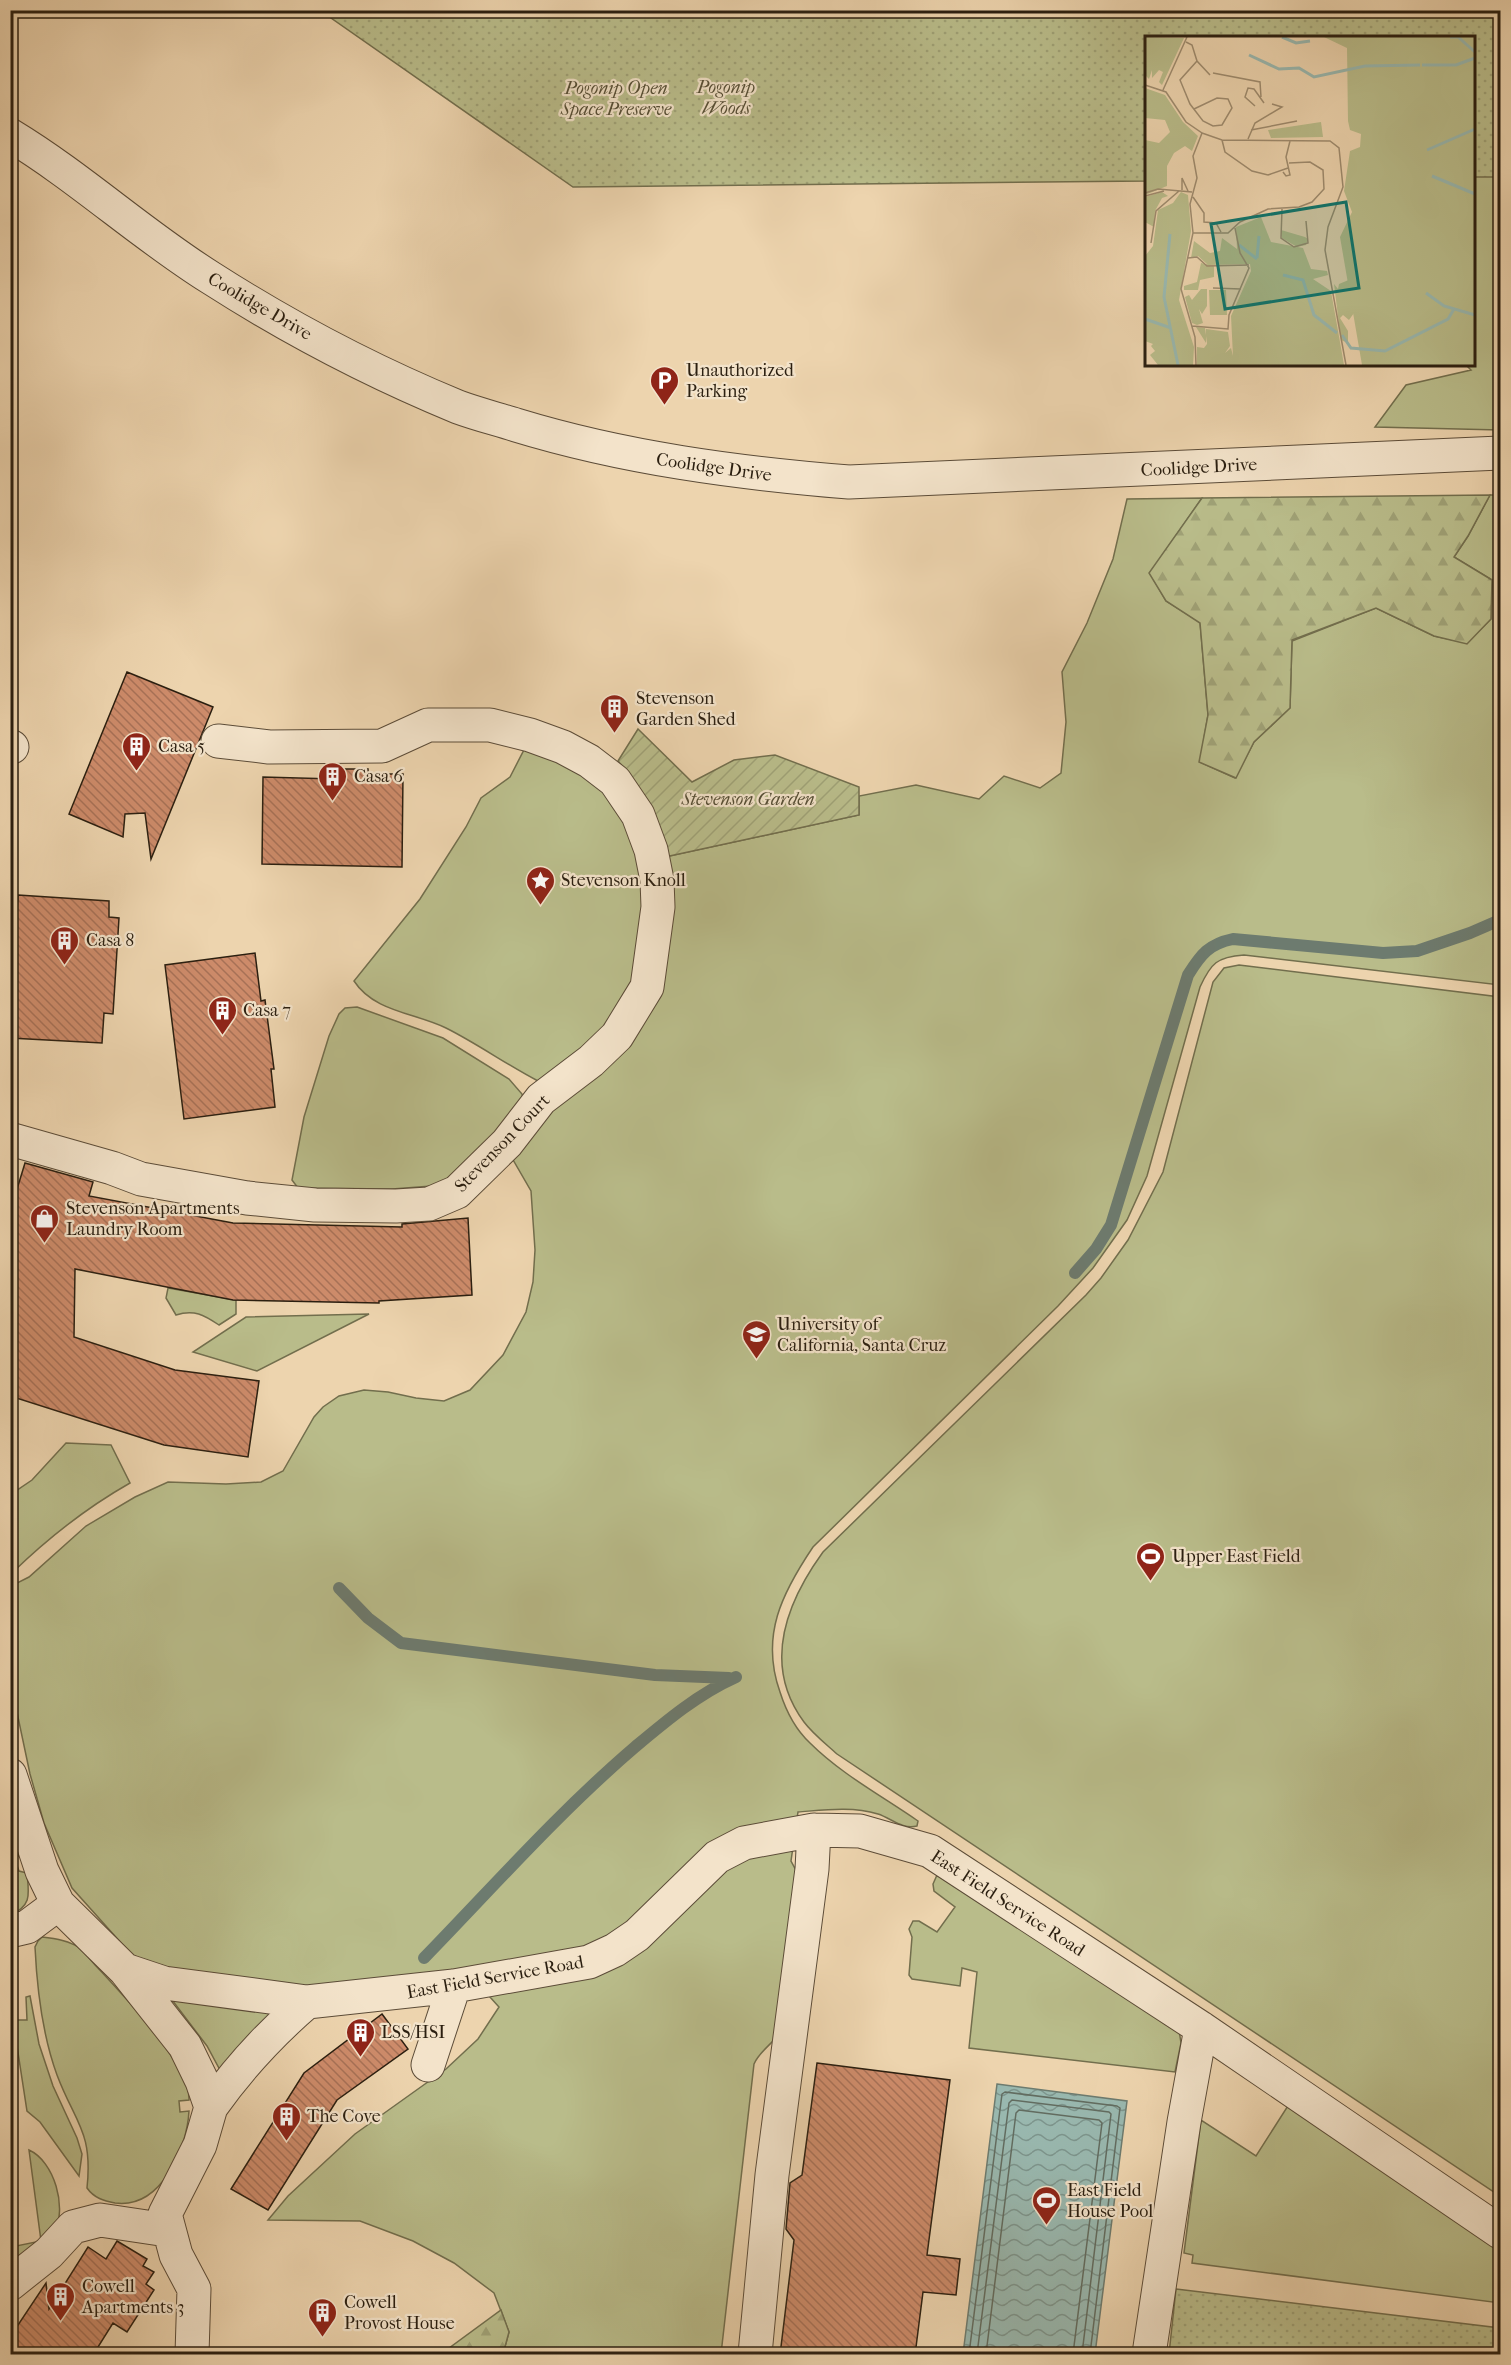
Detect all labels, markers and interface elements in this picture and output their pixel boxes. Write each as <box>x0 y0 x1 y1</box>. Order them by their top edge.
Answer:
inset map <box>1145 36 1475 366</box>
park label: Pogonip Woods <box>696 77 755 119</box>
park label: Pogonip Open Space Preserve <box>560 78 672 120</box>
street label: Coolidge Drive <box>204 268 316 345</box>
place label: Unauthorized Parking <box>686 360 794 402</box>
parking icon: Unauthorized Parking <box>649 364 681 406</box>
street label: Coolidge Drive <box>655 449 773 486</box>
street label: Coolidge Drive <box>1140 454 1258 481</box>
place label: Stevenson Garden Shed <box>636 688 736 730</box>
building icon: Stevenson Garden Shed <box>599 692 631 734</box>
building icon: Casa 5 <box>121 730 153 772</box>
place label: Casa 5 <box>158 736 205 757</box>
building icon: Casa 6 <box>317 760 349 802</box>
place label: Casa 6 <box>354 766 403 787</box>
park label: Stevenson Garden <box>680 789 815 810</box>
place icon: Stevenson Knoll <box>524 864 556 906</box>
place label: Stevenson Knoll <box>561 870 686 891</box>
building icon: Casa 8 <box>49 924 81 966</box>
place label: Casa 8 <box>86 930 134 951</box>
building icon: Casa 7 <box>206 994 238 1036</box>
place label: Casa 7 <box>243 1000 291 1021</box>
street label: Stevenson Court <box>450 1090 555 1197</box>
place label: Stevenson Apartments Laundry Room <box>66 1198 240 1240</box>
shop icon: Stevenson Apartments Laundry Room <box>29 1202 61 1244</box>
place label: University of California, Santa Cruz <box>777 1314 946 1356</box>
school or university icon: University of California, Santa Cruz <box>740 1318 772 1360</box>
sports icon: Upper East Field <box>1135 1540 1167 1582</box>
place label: Upper East Field <box>1172 1546 1301 1567</box>
street label: East Field Service Road <box>927 1846 1089 1961</box>
street label: East Field Service Road <box>405 1952 585 2003</box>
building icon: LSS/HSI <box>344 2016 376 2058</box>
place label: LSS/HSI <box>381 2022 445 2043</box>
building icon: The Cove <box>270 2100 302 2142</box>
place label: The Cove <box>307 2106 381 2127</box>
place label: East Field House Pool <box>1067 2180 1153 2222</box>
sports icon: East Field House Pool <box>1030 2184 1062 2226</box>
place label: Cowell Apartments 3 <box>81 2276 184 2318</box>
building icon: Cowell Apartments 3 <box>45 2280 77 2322</box>
place label: Cowell Provost House <box>344 2292 455 2334</box>
building icon: Cowell Provost House <box>307 2296 339 2338</box>

